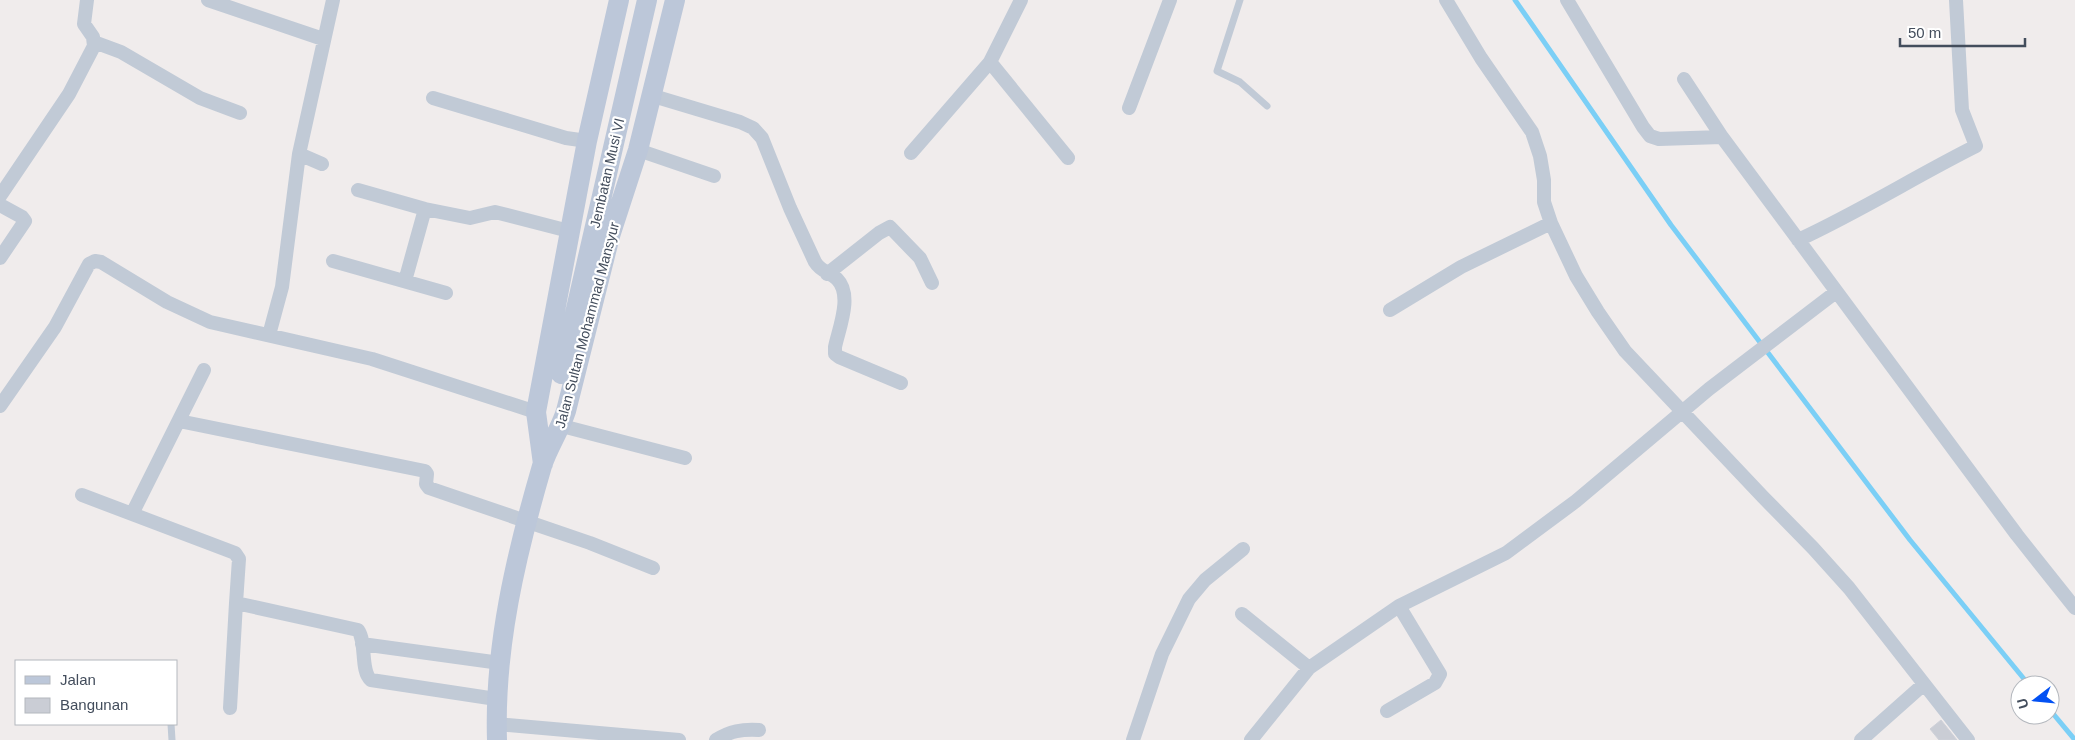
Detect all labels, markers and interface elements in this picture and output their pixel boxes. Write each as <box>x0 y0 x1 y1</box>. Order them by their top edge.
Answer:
scale bar <box>1900 15 2025 47</box>
text: 50 m <box>1908 24 1941 41</box>
street label: Jembatan Musi VI <box>587 117 627 229</box>
street label: Jalan Sultan Mohammad Mansyur <box>552 220 622 430</box>
legend <box>15 660 178 725</box>
text: Jalan <box>60 671 96 688</box>
north arrow <box>2010 675 2060 725</box>
text: Bangunan <box>60 696 128 713</box>
text: U <box>2013 697 2032 711</box>

